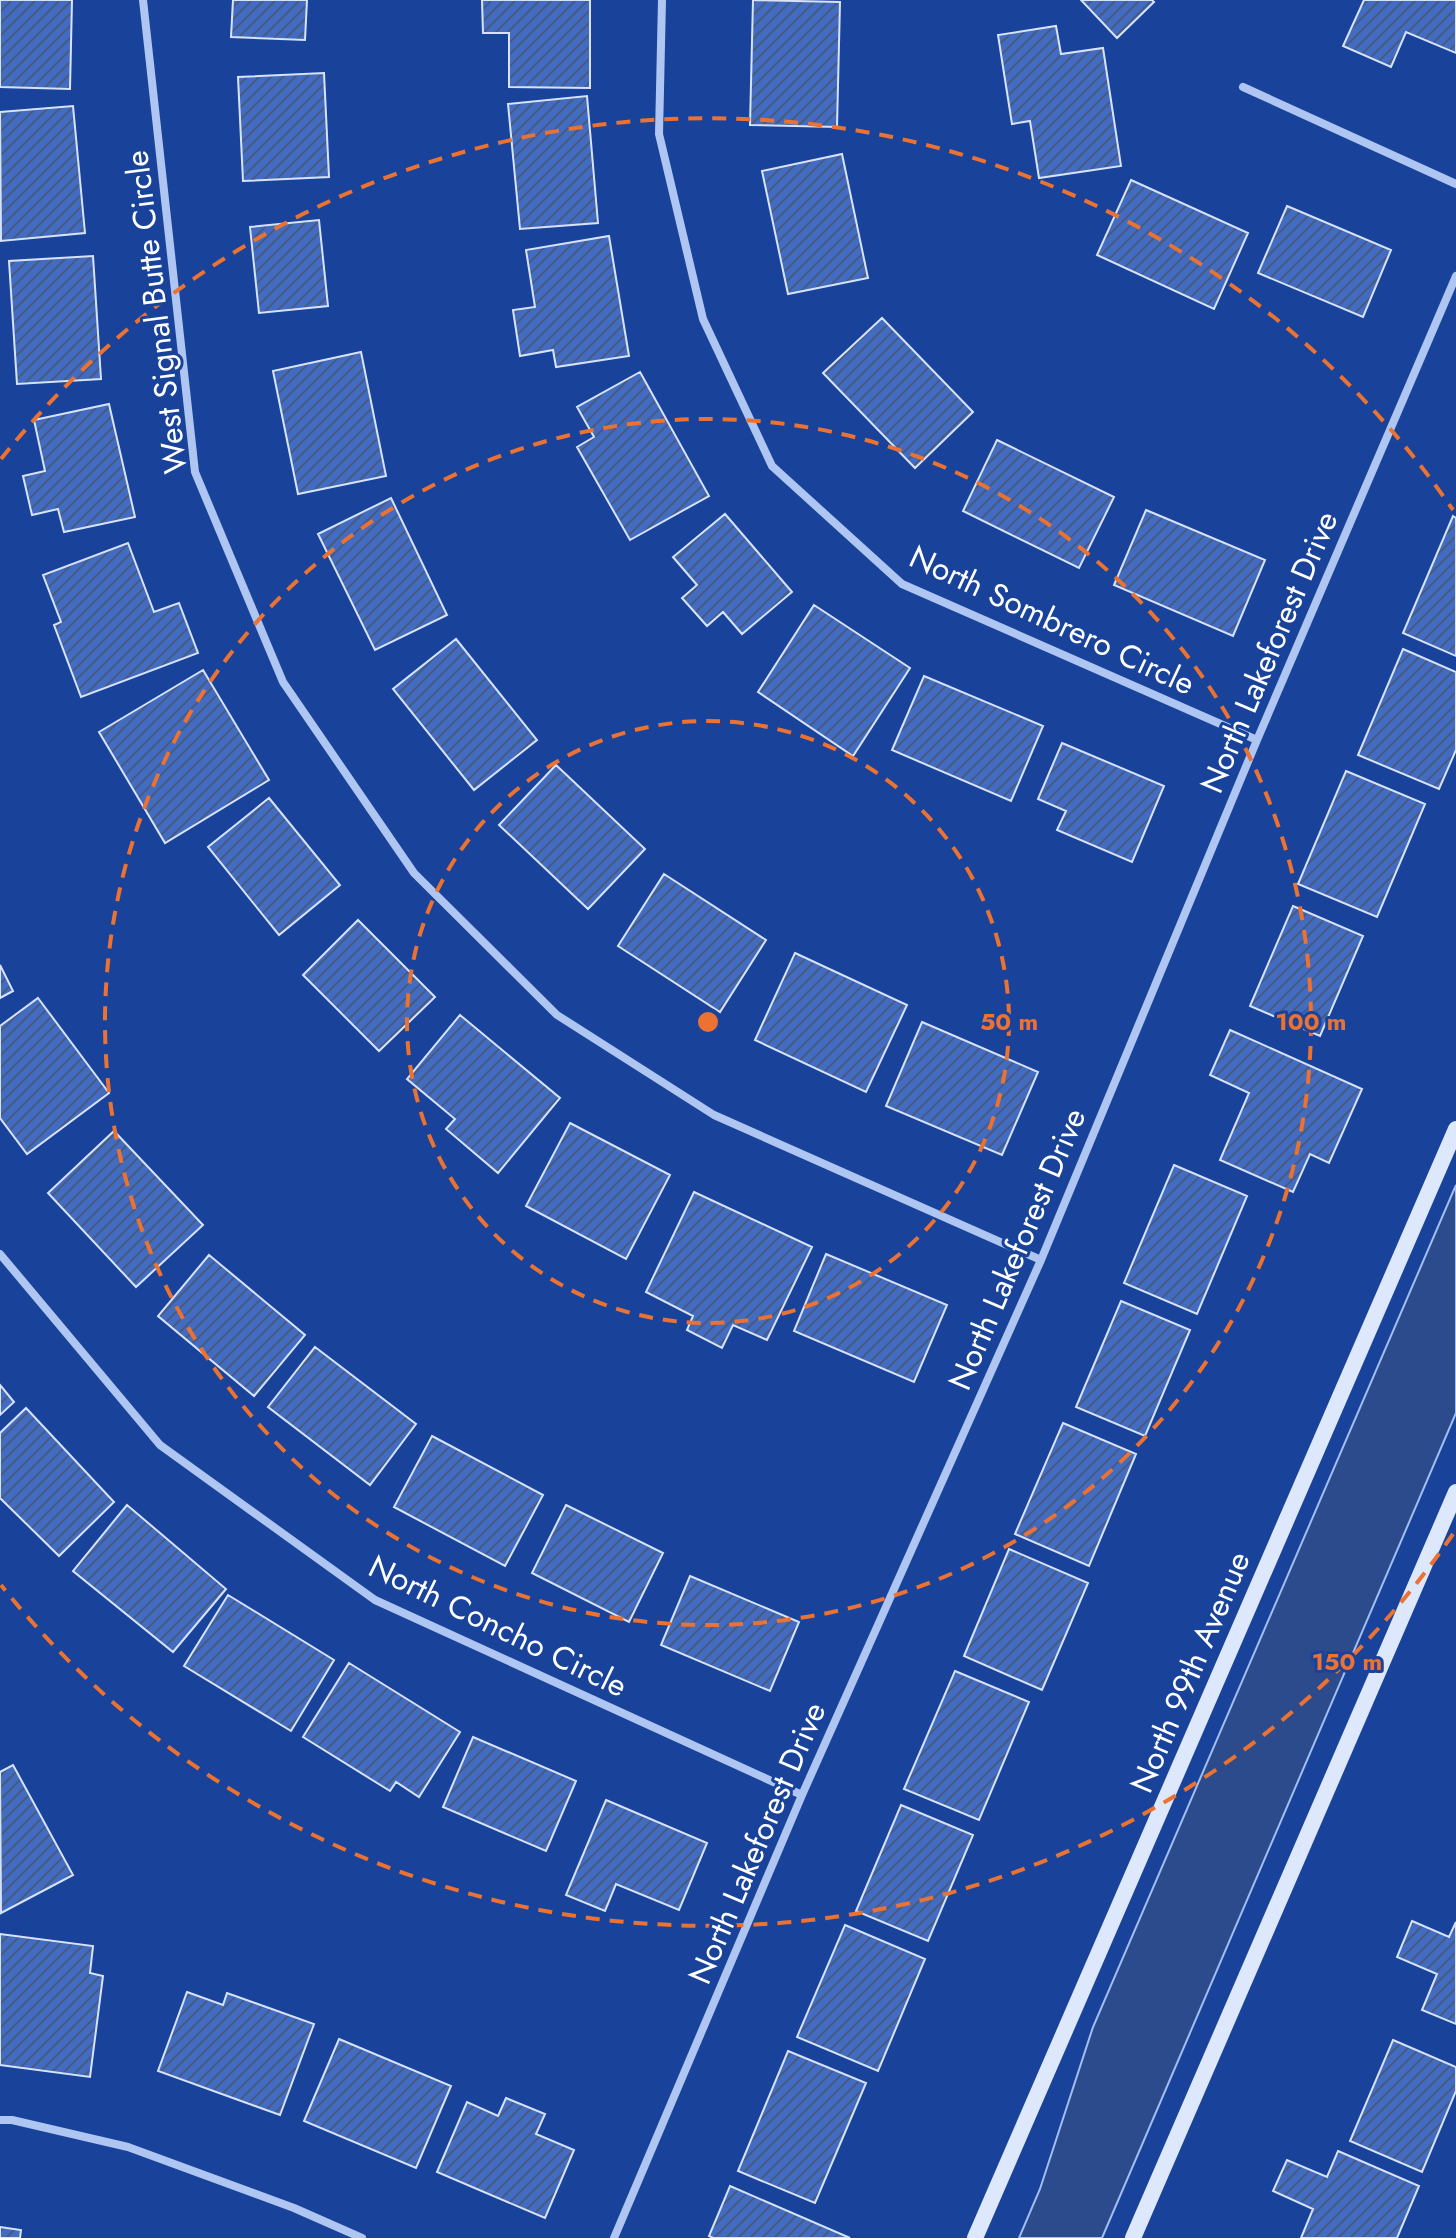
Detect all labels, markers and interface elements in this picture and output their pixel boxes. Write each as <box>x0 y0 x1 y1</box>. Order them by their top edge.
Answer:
street label: West Signal Butte Circle <box>113 148 199 476</box>
street label: North Lakeforest Drive <box>1189 504 1349 800</box>
street label: North Sombrero Circle <box>902 534 1202 706</box>
text: 50 m <box>980 1004 1038 1039</box>
text: 100 m <box>1276 1004 1346 1039</box>
centre of rings <box>694 1008 722 1036</box>
street label: North Lakeforest Drive <box>937 1101 1097 1397</box>
street label: North Concho Circle <box>361 1543 635 1709</box>
street label: North 99th Avenue <box>1118 1544 1262 1800</box>
text: 150 m <box>1312 1644 1382 1679</box>
street label: North Lakeforest Drive <box>677 1695 837 1991</box>

